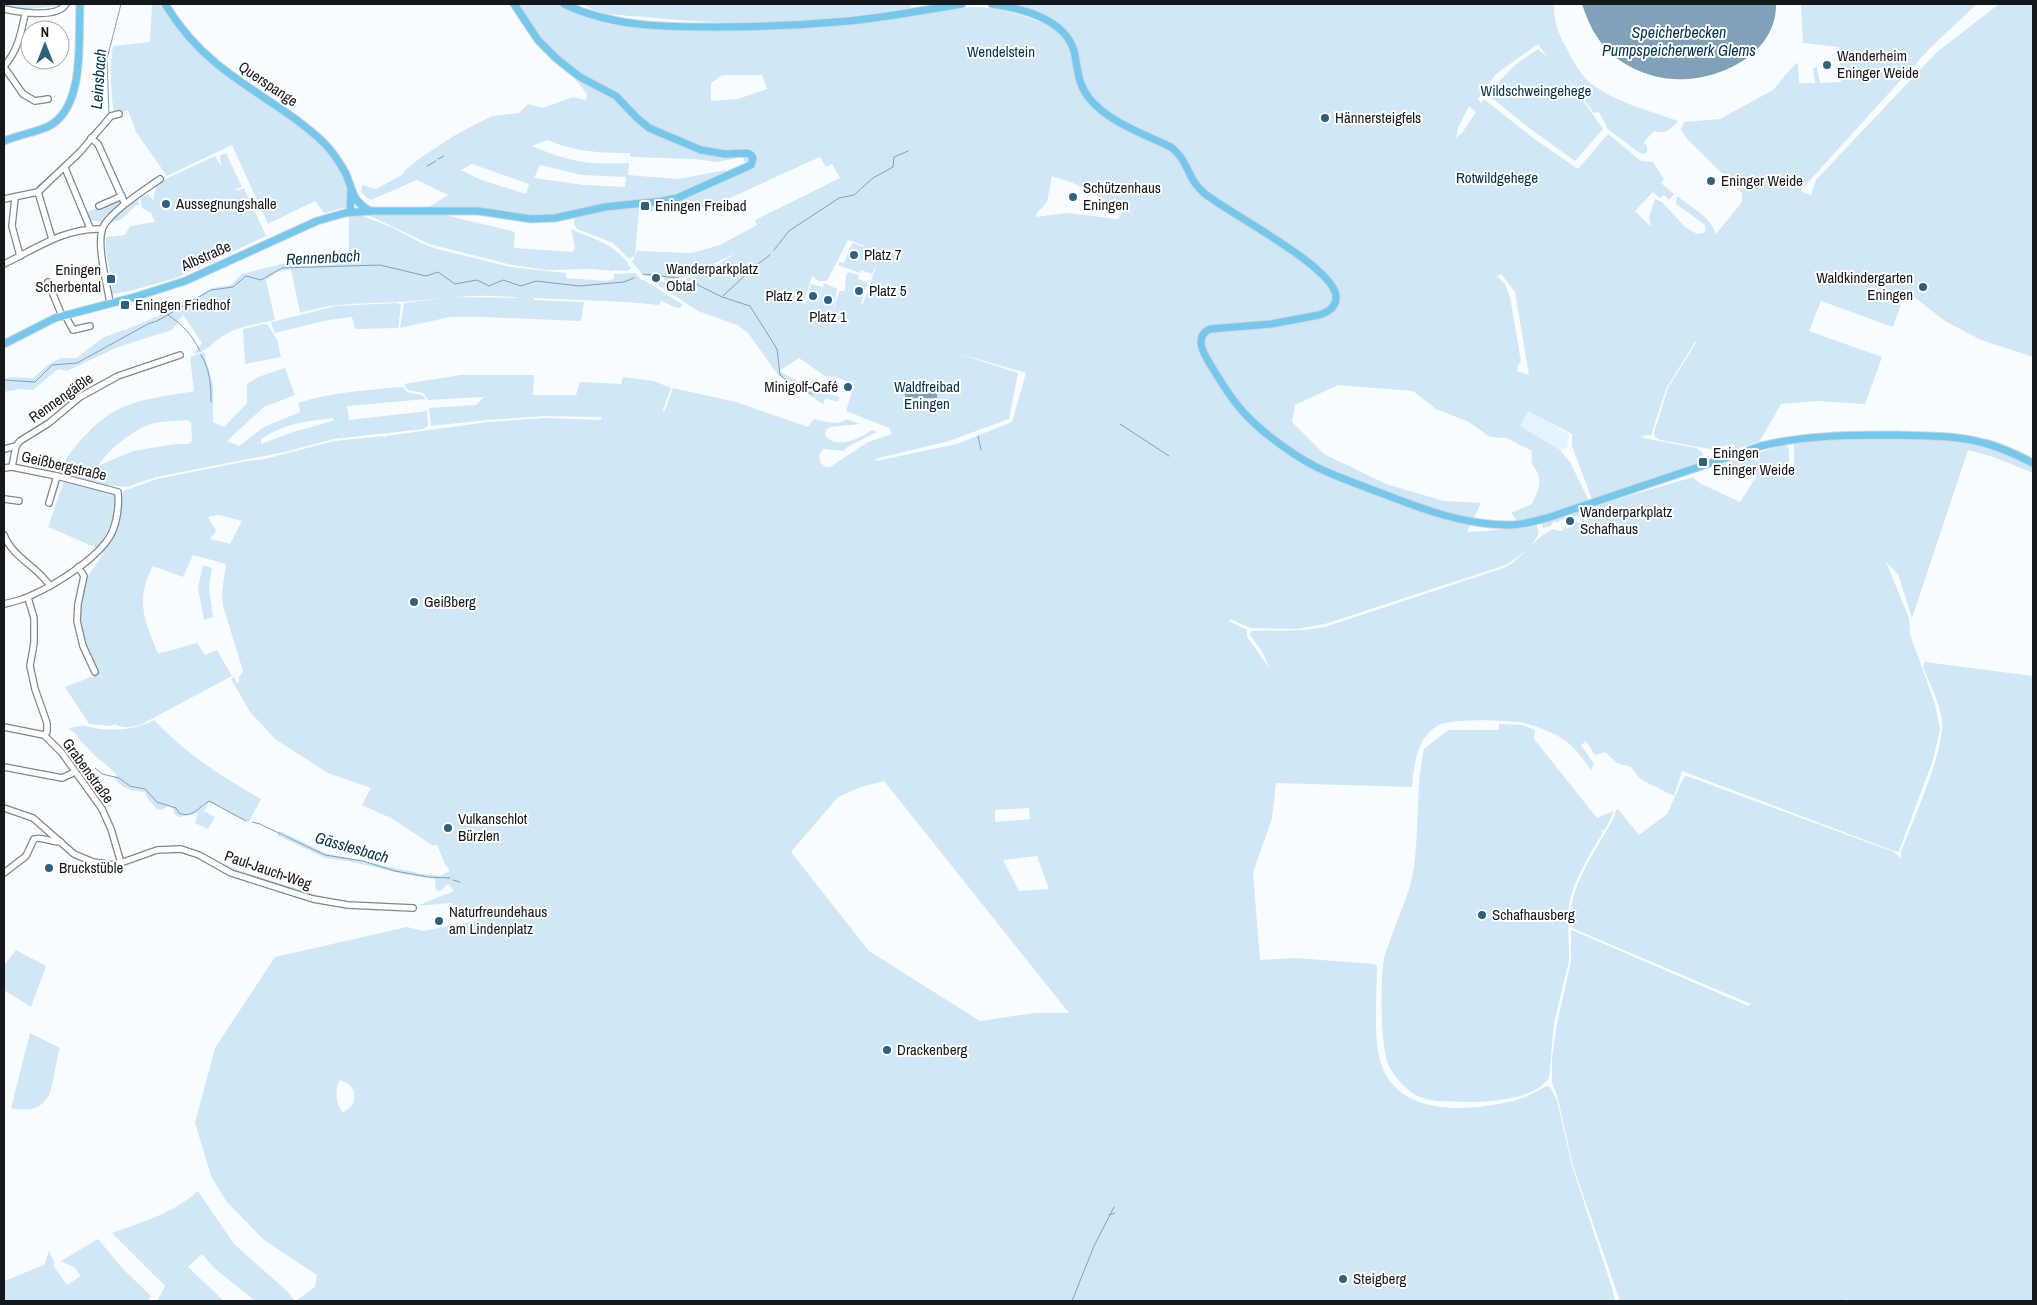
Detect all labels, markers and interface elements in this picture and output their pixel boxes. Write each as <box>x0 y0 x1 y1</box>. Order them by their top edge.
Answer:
north arrow <box>20 20 70 70</box>
water label: Speicherbecken Pumpspeicherwerk Glems <box>1602 21 1756 61</box>
text: N <box>41 23 49 41</box>
park label: Wendelstein <box>967 41 1035 62</box>
place label: Wanderheim Eninger Weide <box>1837 45 1919 83</box>
water label: Leinsbach <box>85 48 111 110</box>
street label: Querspange <box>234 56 302 111</box>
marker: Wanderheim Eninger Weide <box>1821 59 1833 71</box>
park label: Wildschweingehege <box>1481 80 1592 101</box>
place label: Hännersteigfels <box>1335 107 1421 128</box>
marker: Hännersteigfels <box>1319 112 1331 124</box>
park label: Rotwildgehege <box>1456 167 1538 188</box>
place label: Eninger Weide <box>1721 170 1803 191</box>
marker: Eninger Weide <box>1705 175 1717 187</box>
place label: Schützenhaus Eningen <box>1083 177 1161 215</box>
marker: Schützenhaus Eningen <box>1067 191 1079 203</box>
place label: Aussegnungshalle <box>175 193 277 214</box>
place label: Eningen Freibad <box>655 195 747 216</box>
marker: Aussegnungshalle <box>160 198 172 210</box>
marker: Eningen Freibad <box>639 200 651 212</box>
street label: Albstraße <box>177 235 234 276</box>
water label: Rennenbach <box>285 244 361 270</box>
place label: Platz 7 <box>864 244 902 265</box>
marker: Platz 7 <box>848 249 860 261</box>
place label: Wanderparkplatz Obtal <box>666 258 759 296</box>
place label: Eningen Scherbental <box>35 259 101 297</box>
place label: Waldkindergarten Eningen <box>1816 267 1913 305</box>
marker: Wanderparkplatz Obtal <box>650 272 662 284</box>
marker: Eningen Scherbental <box>105 273 117 285</box>
place label: Platz 5 <box>869 280 907 301</box>
marker: Waldkindergarten Eningen <box>1917 281 1929 293</box>
place label: Platz 2 <box>765 285 803 306</box>
marker: Platz 5 <box>853 285 865 297</box>
marker: Platz 2 <box>807 290 819 302</box>
place label: Eningen Friedhof <box>135 294 231 315</box>
marker: Platz 1 <box>822 294 834 306</box>
marker: Eningen Friedhof <box>119 299 131 311</box>
place label: Platz 1 <box>809 306 847 327</box>
street label: Rennengäßle <box>24 368 97 427</box>
place label: Minigolf-Café <box>764 376 838 397</box>
park label: Waldfreibad Eningen <box>894 376 960 414</box>
marker: Minigolf-Café <box>842 381 854 393</box>
place label: Eningen Eninger Weide <box>1713 442 1795 480</box>
street label: Geißbergstraße <box>19 446 109 486</box>
marker: Eningen Eninger Weide <box>1697 456 1709 468</box>
place label: Wanderparkplatz Schafhaus <box>1580 501 1673 539</box>
marker: Wanderparkplatz Schafhaus <box>1564 515 1576 527</box>
place label: Geißberg <box>424 591 476 612</box>
marker: Geißberg <box>408 596 420 608</box>
street label: Grabenstraße <box>58 734 119 808</box>
place label: Vulkanschlot Bürzlen <box>458 808 528 846</box>
marker: Vulkanschlot Bürzlen <box>442 822 454 834</box>
water label: Gässlesbach <box>313 826 391 868</box>
street label: Paul-Jauch-Weg <box>222 845 315 894</box>
place label: Bruckstüble <box>59 857 123 878</box>
marker: Bruckstüble <box>43 862 55 874</box>
place label: Naturfreundehaus am Lindenplatz <box>449 901 547 939</box>
place label: Schafhausberg <box>1492 904 1575 925</box>
marker: Schafhausberg <box>1476 909 1488 921</box>
marker: Naturfreundehaus am Lindenplatz <box>433 915 445 927</box>
place label: Drackenberg <box>897 1039 968 1060</box>
marker: Drackenberg <box>881 1044 893 1056</box>
place label: Steigberg <box>1353 1268 1407 1289</box>
marker: Steigberg <box>1337 1273 1349 1285</box>

